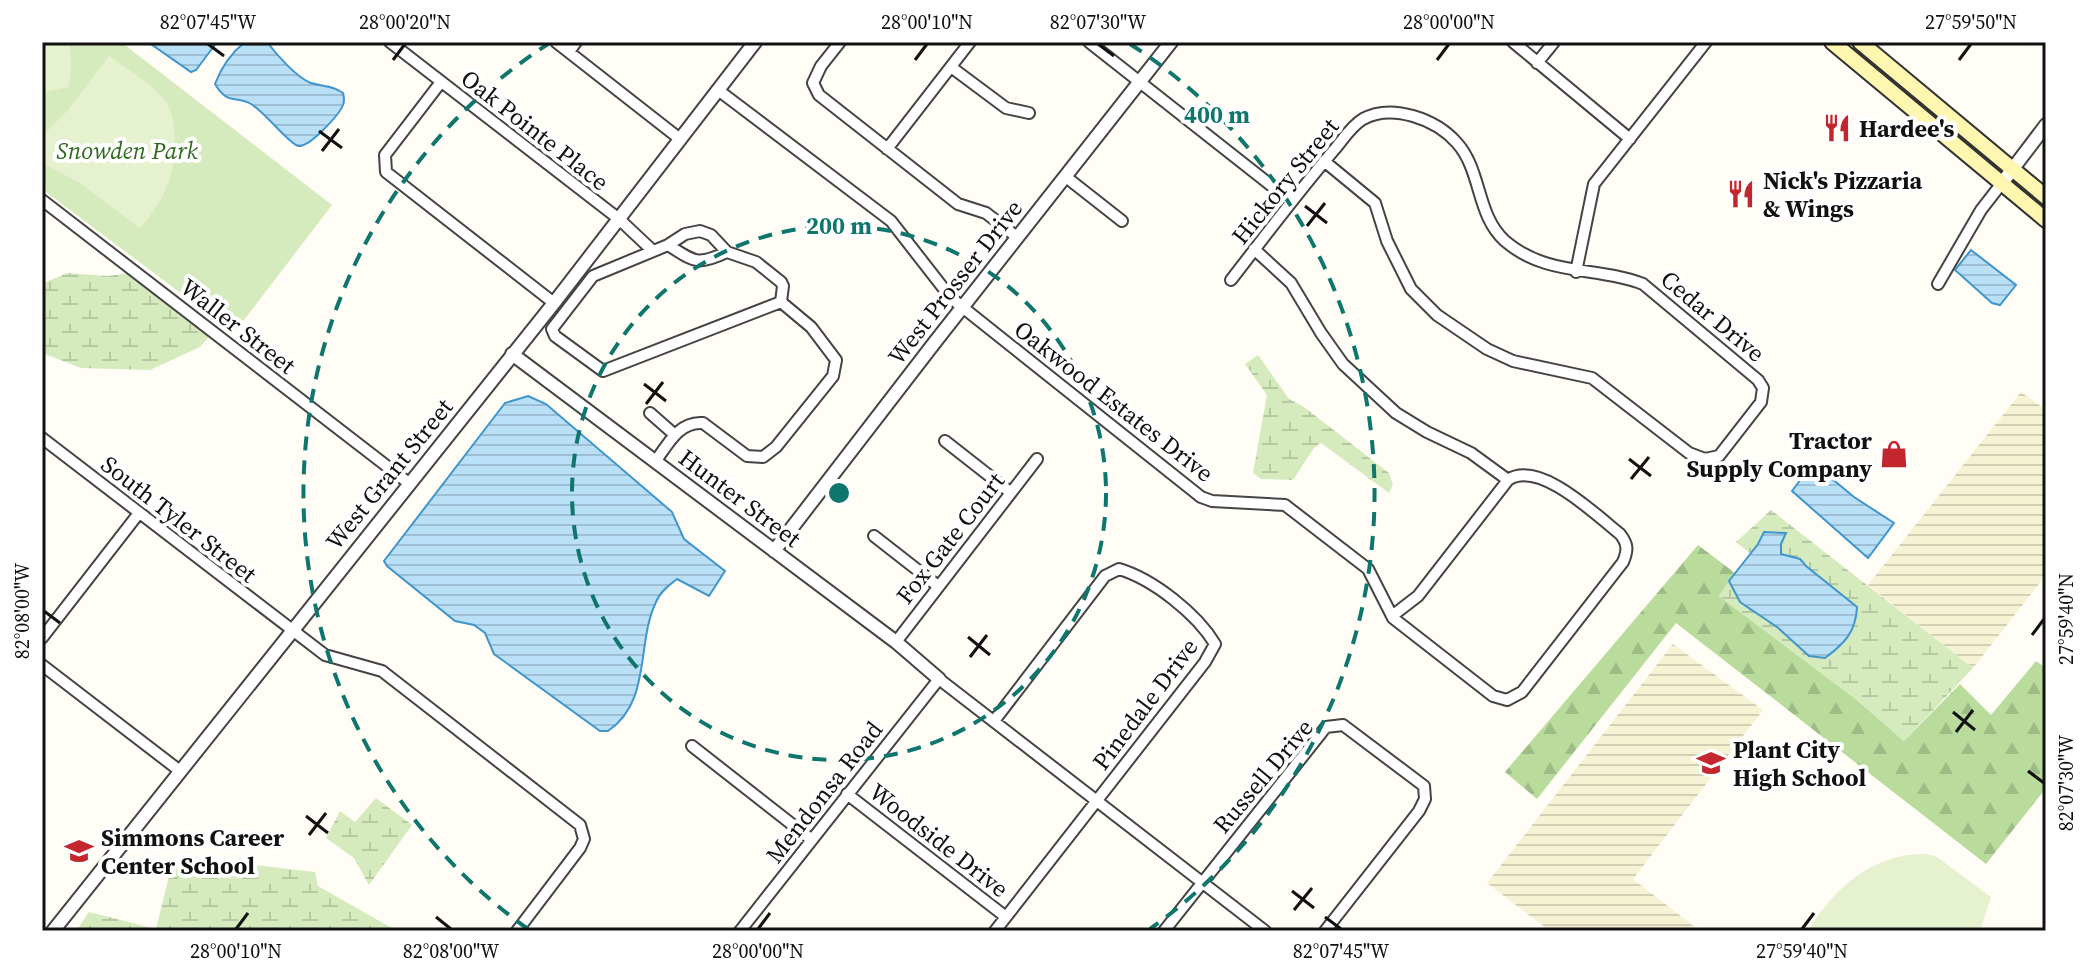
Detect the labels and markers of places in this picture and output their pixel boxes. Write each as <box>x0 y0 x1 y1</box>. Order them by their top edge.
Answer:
place label: Hardee's <box>1859 112 1955 145</box>
restaurant icon: Hardee's <box>1822 113 1852 143</box>
place label: Nick's Pizzaria & Wings <box>1763 164 1922 225</box>
restaurant icon: Nick's Pizzaria & Wings <box>1726 179 1756 209</box>
place label: Tractor Supply Company <box>1686 424 1873 485</box>
shop icon: Tractor Supply Company <box>1879 439 1909 469</box>
centre of rings <box>825 479 853 507</box>
place label: Plant City High School <box>1733 733 1867 794</box>
school or university icon: Plant City High School <box>1696 748 1726 778</box>
place label: Simmons Career Center School <box>101 821 285 882</box>
school or university icon: Simmons Career Center School <box>64 836 94 866</box>

